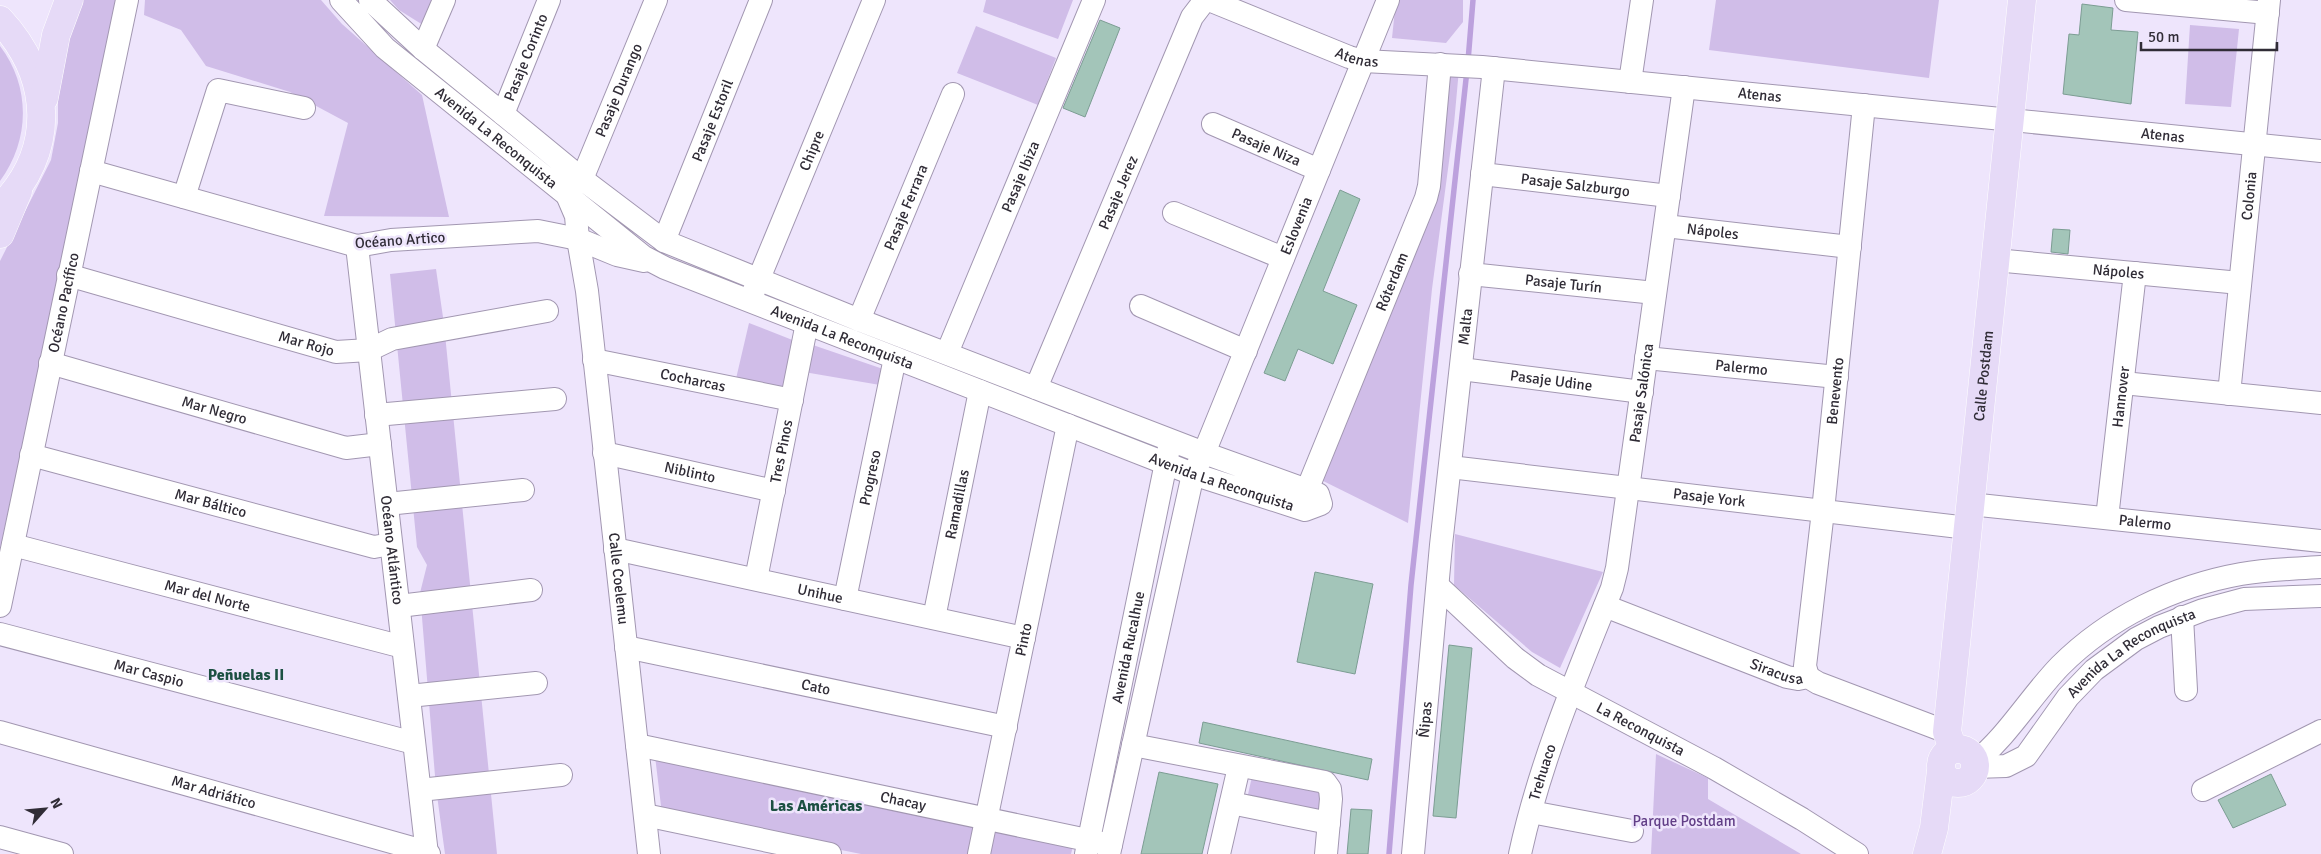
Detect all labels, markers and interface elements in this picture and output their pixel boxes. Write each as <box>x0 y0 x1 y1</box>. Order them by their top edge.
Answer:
street label: Pasaje Corinto <box>500 11 552 104</box>
scale bar <box>2141 20 2277 52</box>
text: 50 m <box>2148 28 2179 46</box>
street label: Pasaje Durango <box>591 41 646 140</box>
street label: Atenas <box>1333 43 1379 71</box>
street label: Pasaje Estoril <box>688 77 737 164</box>
street label: Avenida La Reconquista <box>432 83 561 192</box>
street label: Atenas <box>1737 84 1783 106</box>
street label: Pasaje Niza <box>1229 124 1304 170</box>
street label: Atenas <box>2140 124 2186 146</box>
street label: Chipre <box>795 128 828 174</box>
street label: Pasaje Ibiza <box>998 138 1043 215</box>
street label: Pasaje Jerez <box>1095 153 1142 232</box>
street label: Pasaje Ferrara <box>880 162 932 253</box>
street label: Pasaje Salzburgo <box>1520 170 1631 200</box>
street label: Colonia <box>2238 171 2261 221</box>
street label: Eslovenia <box>1276 194 1316 258</box>
street label: Nápoles <box>1686 220 1740 243</box>
street label: Océano Artico <box>354 228 446 252</box>
street label: Róterdam <box>1372 249 1412 314</box>
street label: Océano Pacífico <box>44 251 83 354</box>
street label: Nápoles <box>2092 260 2146 283</box>
street label: Pasaje Turín <box>1524 271 1603 297</box>
street label: Avenida La Reconquista <box>768 301 916 373</box>
street label: Malta <box>1454 307 1476 346</box>
street label: Mar Rojo <box>276 327 337 360</box>
street label: Calle Postdam <box>1970 330 1997 422</box>
street label: Pasaje Salónica <box>1626 342 1657 444</box>
street label: Palermo <box>1714 356 1769 379</box>
street label: Benevento <box>1823 356 1847 425</box>
street label: Cocharcas <box>659 365 728 395</box>
street label: Hannover <box>2108 365 2133 428</box>
street label: Pasaje Udine <box>1509 366 1593 395</box>
street label: Mar Negro <box>180 392 249 428</box>
street label: Tres Pinos <box>766 418 797 485</box>
street label: Progreso <box>856 448 885 507</box>
street label: Avenida La Reconquista <box>1147 449 1296 515</box>
street label: Niblinto <box>663 458 717 487</box>
street label: Ramadillas <box>941 467 973 541</box>
street label: Pasaje York <box>1672 484 1747 511</box>
street label: Mar Báltico <box>173 485 249 521</box>
street label: Océano Atlántico <box>377 494 407 606</box>
street label: Palermo <box>2118 511 2172 534</box>
street label: Calle Coelemu <box>605 532 633 625</box>
street label: Mar del Norte <box>162 576 252 616</box>
street label: Unihue <box>796 580 845 607</box>
street label: Avenida Rucalhue <box>1108 590 1148 705</box>
street label: Avenida La Reconquista <box>2063 605 2198 702</box>
street label: Pinto <box>1011 621 1036 658</box>
street label: Mar Caspio <box>112 655 186 691</box>
street label: Siracusa <box>1748 655 1805 688</box>
district label: Peñuelas II <box>208 665 284 685</box>
street label: Cato <box>800 675 832 699</box>
street label: La Reconquista <box>1593 698 1688 760</box>
street label: Ñipas <box>1414 700 1436 738</box>
street label: Trehuaco <box>1525 741 1560 802</box>
street label: Mar Adriático <box>169 772 258 813</box>
north arrow <box>20 784 70 834</box>
street label: Chacay <box>879 788 928 815</box>
text: N <box>46 795 66 812</box>
district label: Las Américas <box>770 796 862 816</box>
park label: Parque Postdam <box>1632 812 1736 830</box>

